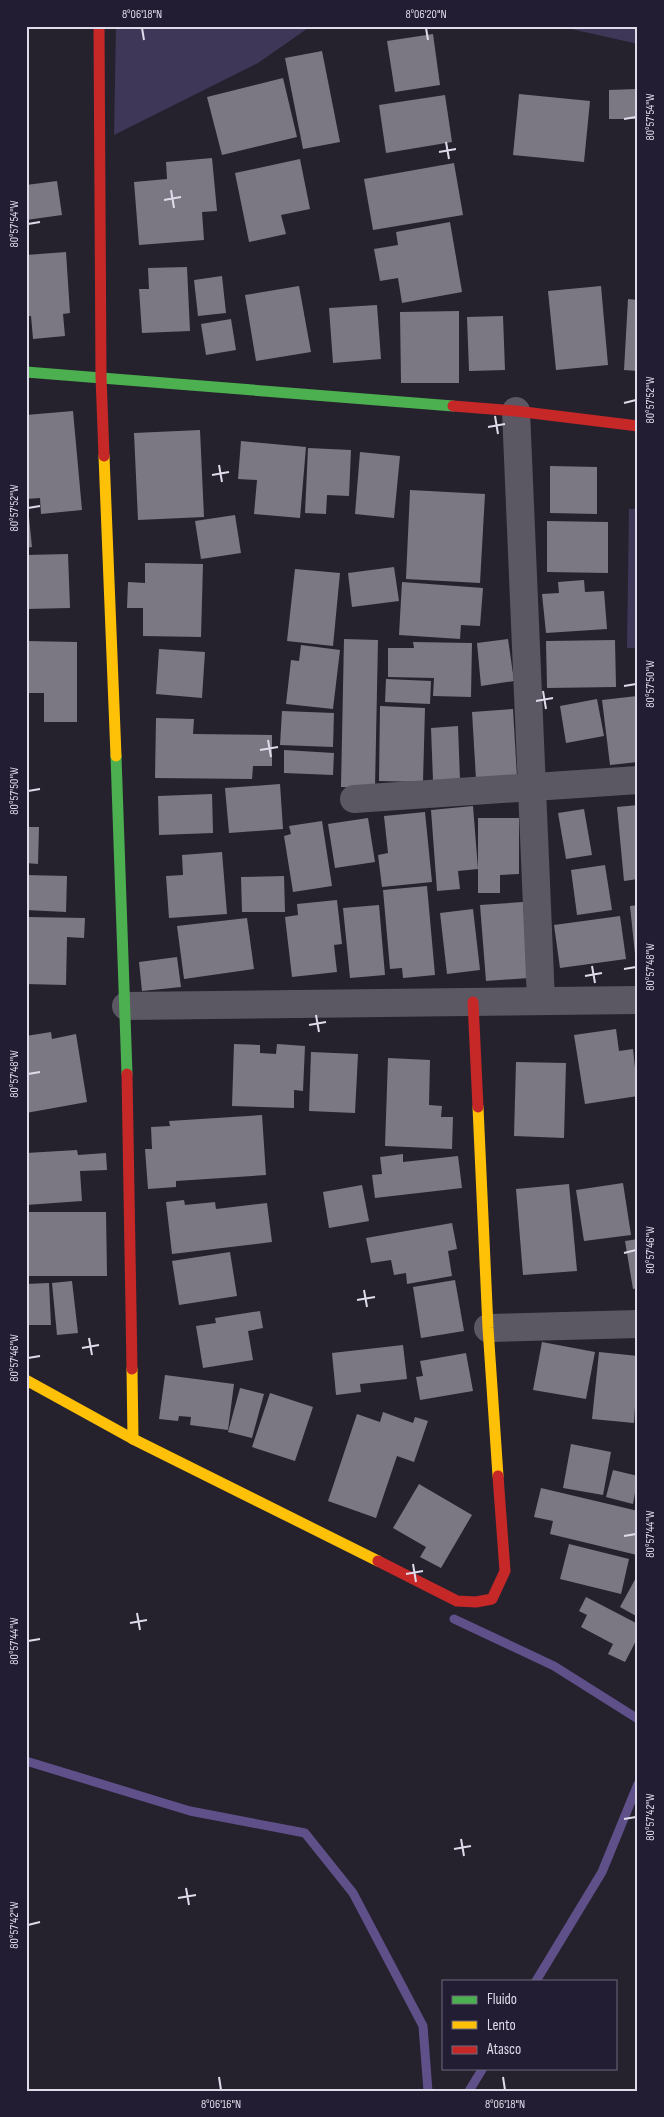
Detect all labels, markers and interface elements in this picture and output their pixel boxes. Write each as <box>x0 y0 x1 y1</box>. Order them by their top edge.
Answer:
text: 8°06'18"N <box>122 7 162 22</box>
text: 8°06'20"N <box>405 7 447 22</box>
text: 80°57'54"W <box>643 93 658 141</box>
text: 80°57'54"W <box>7 200 22 248</box>
text: 80°57'52"W <box>643 376 658 424</box>
text: 80°57'52"W <box>7 484 22 532</box>
text: 80°57'50"W <box>643 660 658 708</box>
text: 80°57'50"W <box>7 767 22 815</box>
text: 80°57'48"W <box>643 943 658 991</box>
text: 80°57'48"W <box>7 1050 22 1098</box>
text: 80°57'46"W <box>643 1226 658 1274</box>
text: 80°57'46"W <box>7 1334 22 1382</box>
text: 80°57'44"W <box>643 1510 658 1558</box>
text: 80°57'44"W <box>7 1617 22 1665</box>
text: 80°57'42"W <box>643 1793 658 1841</box>
text: 80°57'42"W <box>7 1901 22 1949</box>
legend <box>442 1980 616 2070</box>
text: Fluido <box>487 1990 517 2009</box>
text: Lento <box>487 2016 516 2035</box>
text: Atasco <box>486 2040 521 2059</box>
text: 8°06'16"N <box>201 2097 241 2112</box>
text: 8°06'18"N <box>485 2097 525 2112</box>

